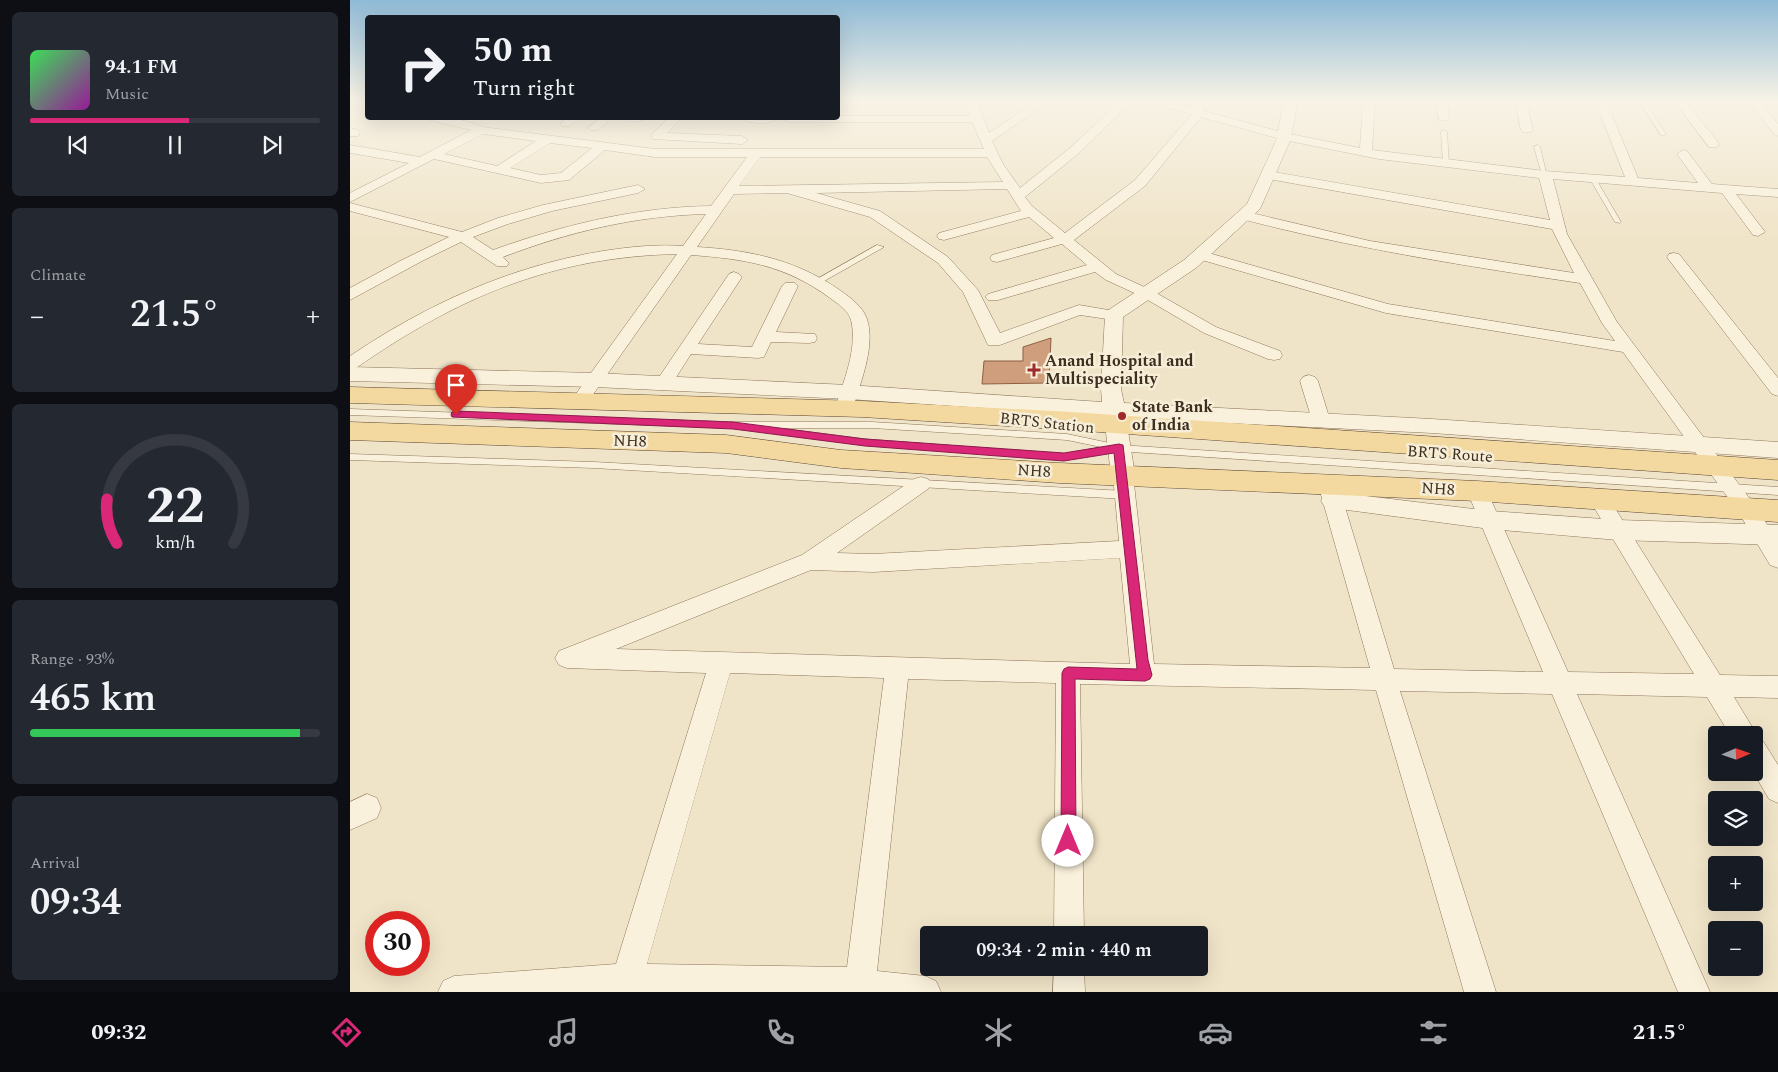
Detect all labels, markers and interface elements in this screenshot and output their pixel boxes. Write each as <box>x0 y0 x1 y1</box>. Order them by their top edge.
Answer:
text: 50 m <box>473 24 553 77</box>
icon: right <box>390 35 455 100</box>
text: 94.1 FM <box>105 53 178 82</box>
text: Turn right <box>473 72 575 105</box>
text: Music <box>105 82 149 106</box>
icon: previous <box>64 131 92 159</box>
icon: pause <box>161 131 189 159</box>
icon: next <box>258 131 286 159</box>
text: Climate <box>30 263 86 287</box>
text: 21.5° <box>130 286 220 344</box>
text: − <box>30 295 44 338</box>
text: + <box>306 295 320 338</box>
place label: Anand Hospital and Multispeciality <box>1045 349 1194 391</box>
marker: Anand Hospital and Multispeciality <box>1027 363 1041 377</box>
pin <box>435 364 477 415</box>
icon: arrive <box>442 371 470 399</box>
place label: State Bank of India <box>1132 395 1213 437</box>
street label: BRTS Station <box>999 406 1095 440</box>
marker: State Bank of India <box>1116 410 1128 422</box>
street label: NH8 <box>613 428 647 454</box>
street label: BRTS Route <box>1406 439 1494 469</box>
street label: NH8 <box>1017 458 1051 484</box>
text: 22 <box>146 467 204 546</box>
street label: NH8 <box>1421 476 1455 502</box>
text: km/h <box>155 529 195 556</box>
text: Range · 93% <box>30 647 114 671</box>
text: 465 km <box>30 670 156 728</box>
north arrow <box>1708 726 1762 781</box>
map controls <box>1708 726 1763 976</box>
button: layers <box>1708 791 1763 846</box>
position arrow <box>1041 814 1093 866</box>
text: Arrival <box>30 851 80 875</box>
button: + <box>1708 856 1763 911</box>
text: 09:34 <box>30 874 121 932</box>
speed limit sign: 30 <box>365 911 430 976</box>
button: − <box>1708 921 1763 976</box>
text: 09:34 · 2 min · 440 m <box>976 936 1152 965</box>
icon: directions <box>329 1015 364 1050</box>
icon: music <box>546 1015 581 1050</box>
icon: phone <box>763 1015 798 1050</box>
icon: climate <box>981 1015 1016 1050</box>
icon: car <box>1198 1015 1233 1050</box>
icon: filters <box>1416 1015 1451 1050</box>
text: 09:32 <box>91 1016 146 1049</box>
text: 21.5° <box>1633 1016 1687 1049</box>

